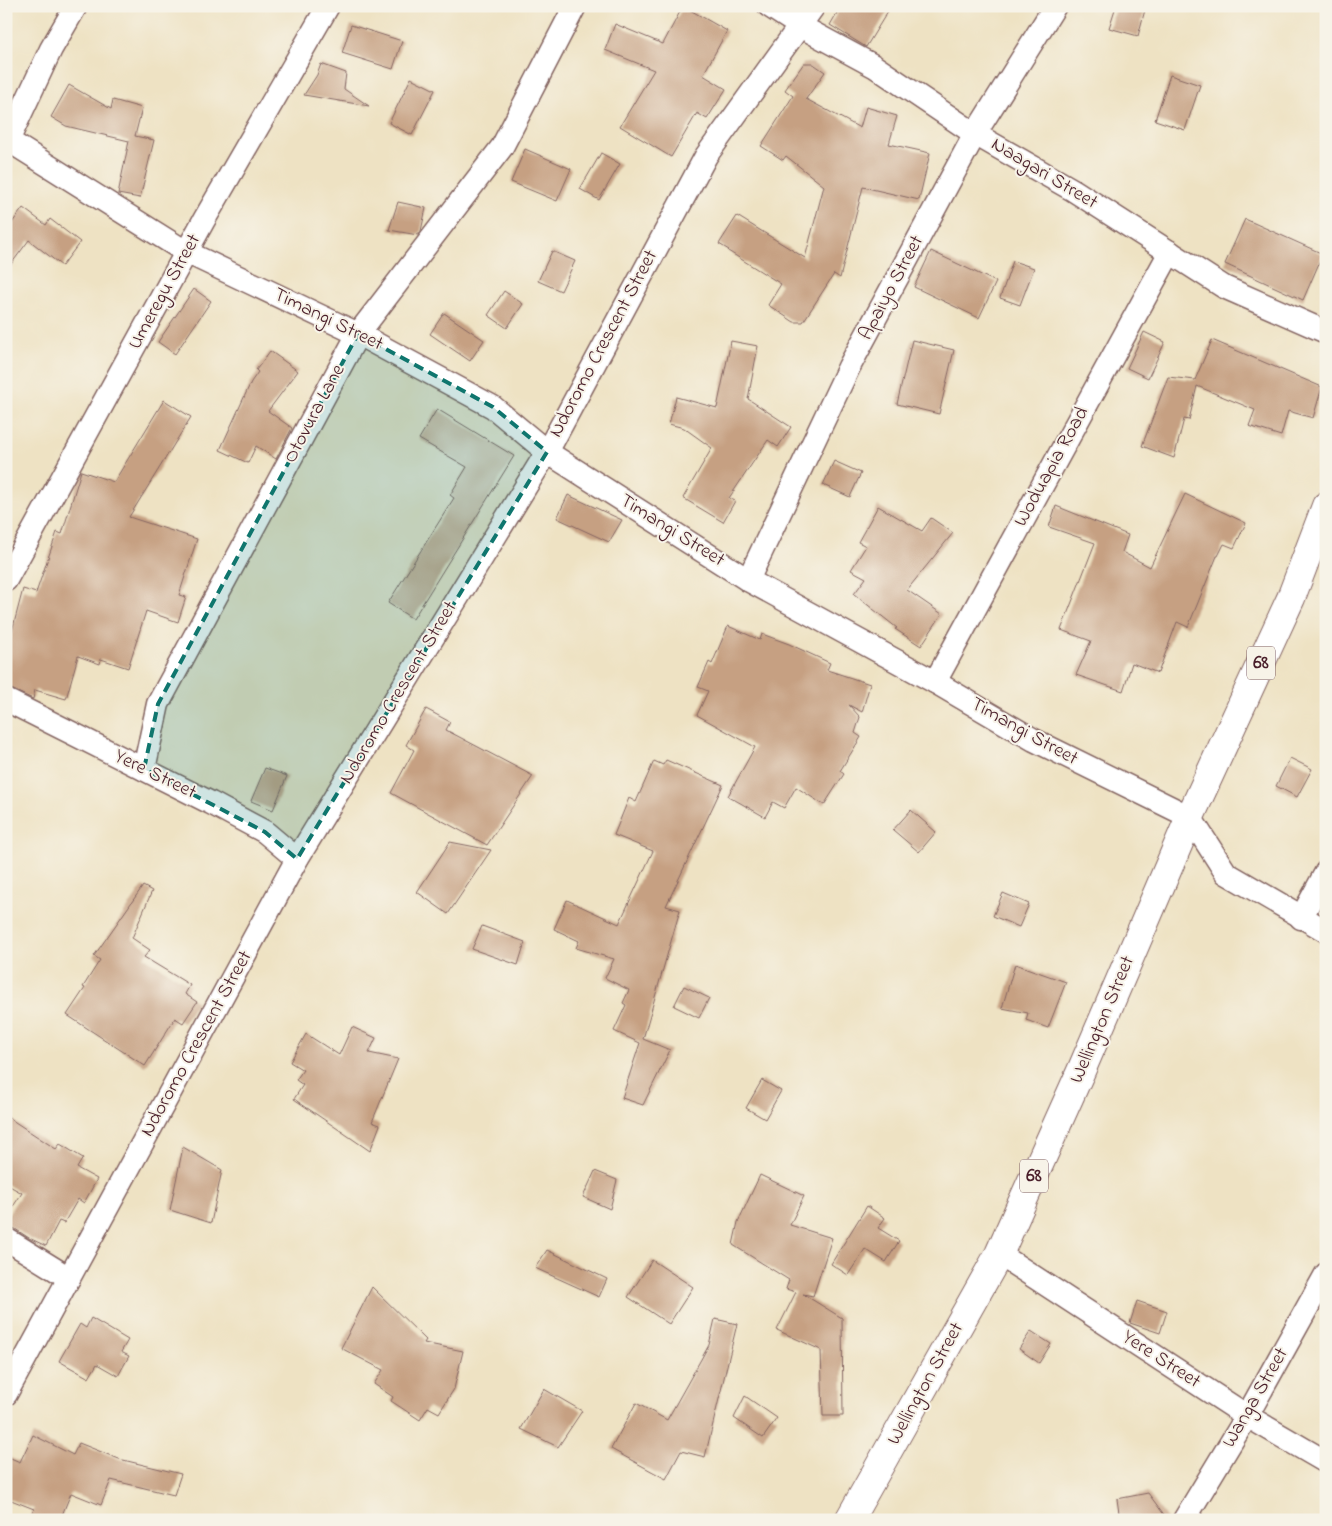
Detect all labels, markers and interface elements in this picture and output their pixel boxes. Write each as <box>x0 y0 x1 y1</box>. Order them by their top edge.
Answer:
street label: Naagari Street <box>985 131 1103 218</box>
street label: Umeregu Street <box>121 229 210 356</box>
street label: Apaiyo Street <box>852 230 932 346</box>
street label: Ndoromo Crescent Street <box>542 245 666 443</box>
street label: Timangi Street <box>268 281 388 360</box>
street label: Otovura Lane <box>277 359 353 469</box>
street label: Woduapia Road <box>1007 402 1097 532</box>
street label: Timangi Street <box>613 487 730 576</box>
street label: Ndoromo Crescent Street <box>333 596 465 790</box>
road number: 68 <box>1247 646 1275 680</box>
street label: Timangi Street <box>964 690 1083 775</box>
street label: Yere Street <box>109 743 201 808</box>
street label: Ndoromo Crescent Street <box>134 945 260 1142</box>
street label: Wellington Street <box>1063 951 1144 1089</box>
road number: 68 <box>1020 1160 1048 1192</box>
street label: Wellington Street <box>880 1317 973 1451</box>
street label: Yere Street <box>1116 1324 1206 1396</box>
street label: Wanga Street <box>1216 1342 1297 1454</box>

